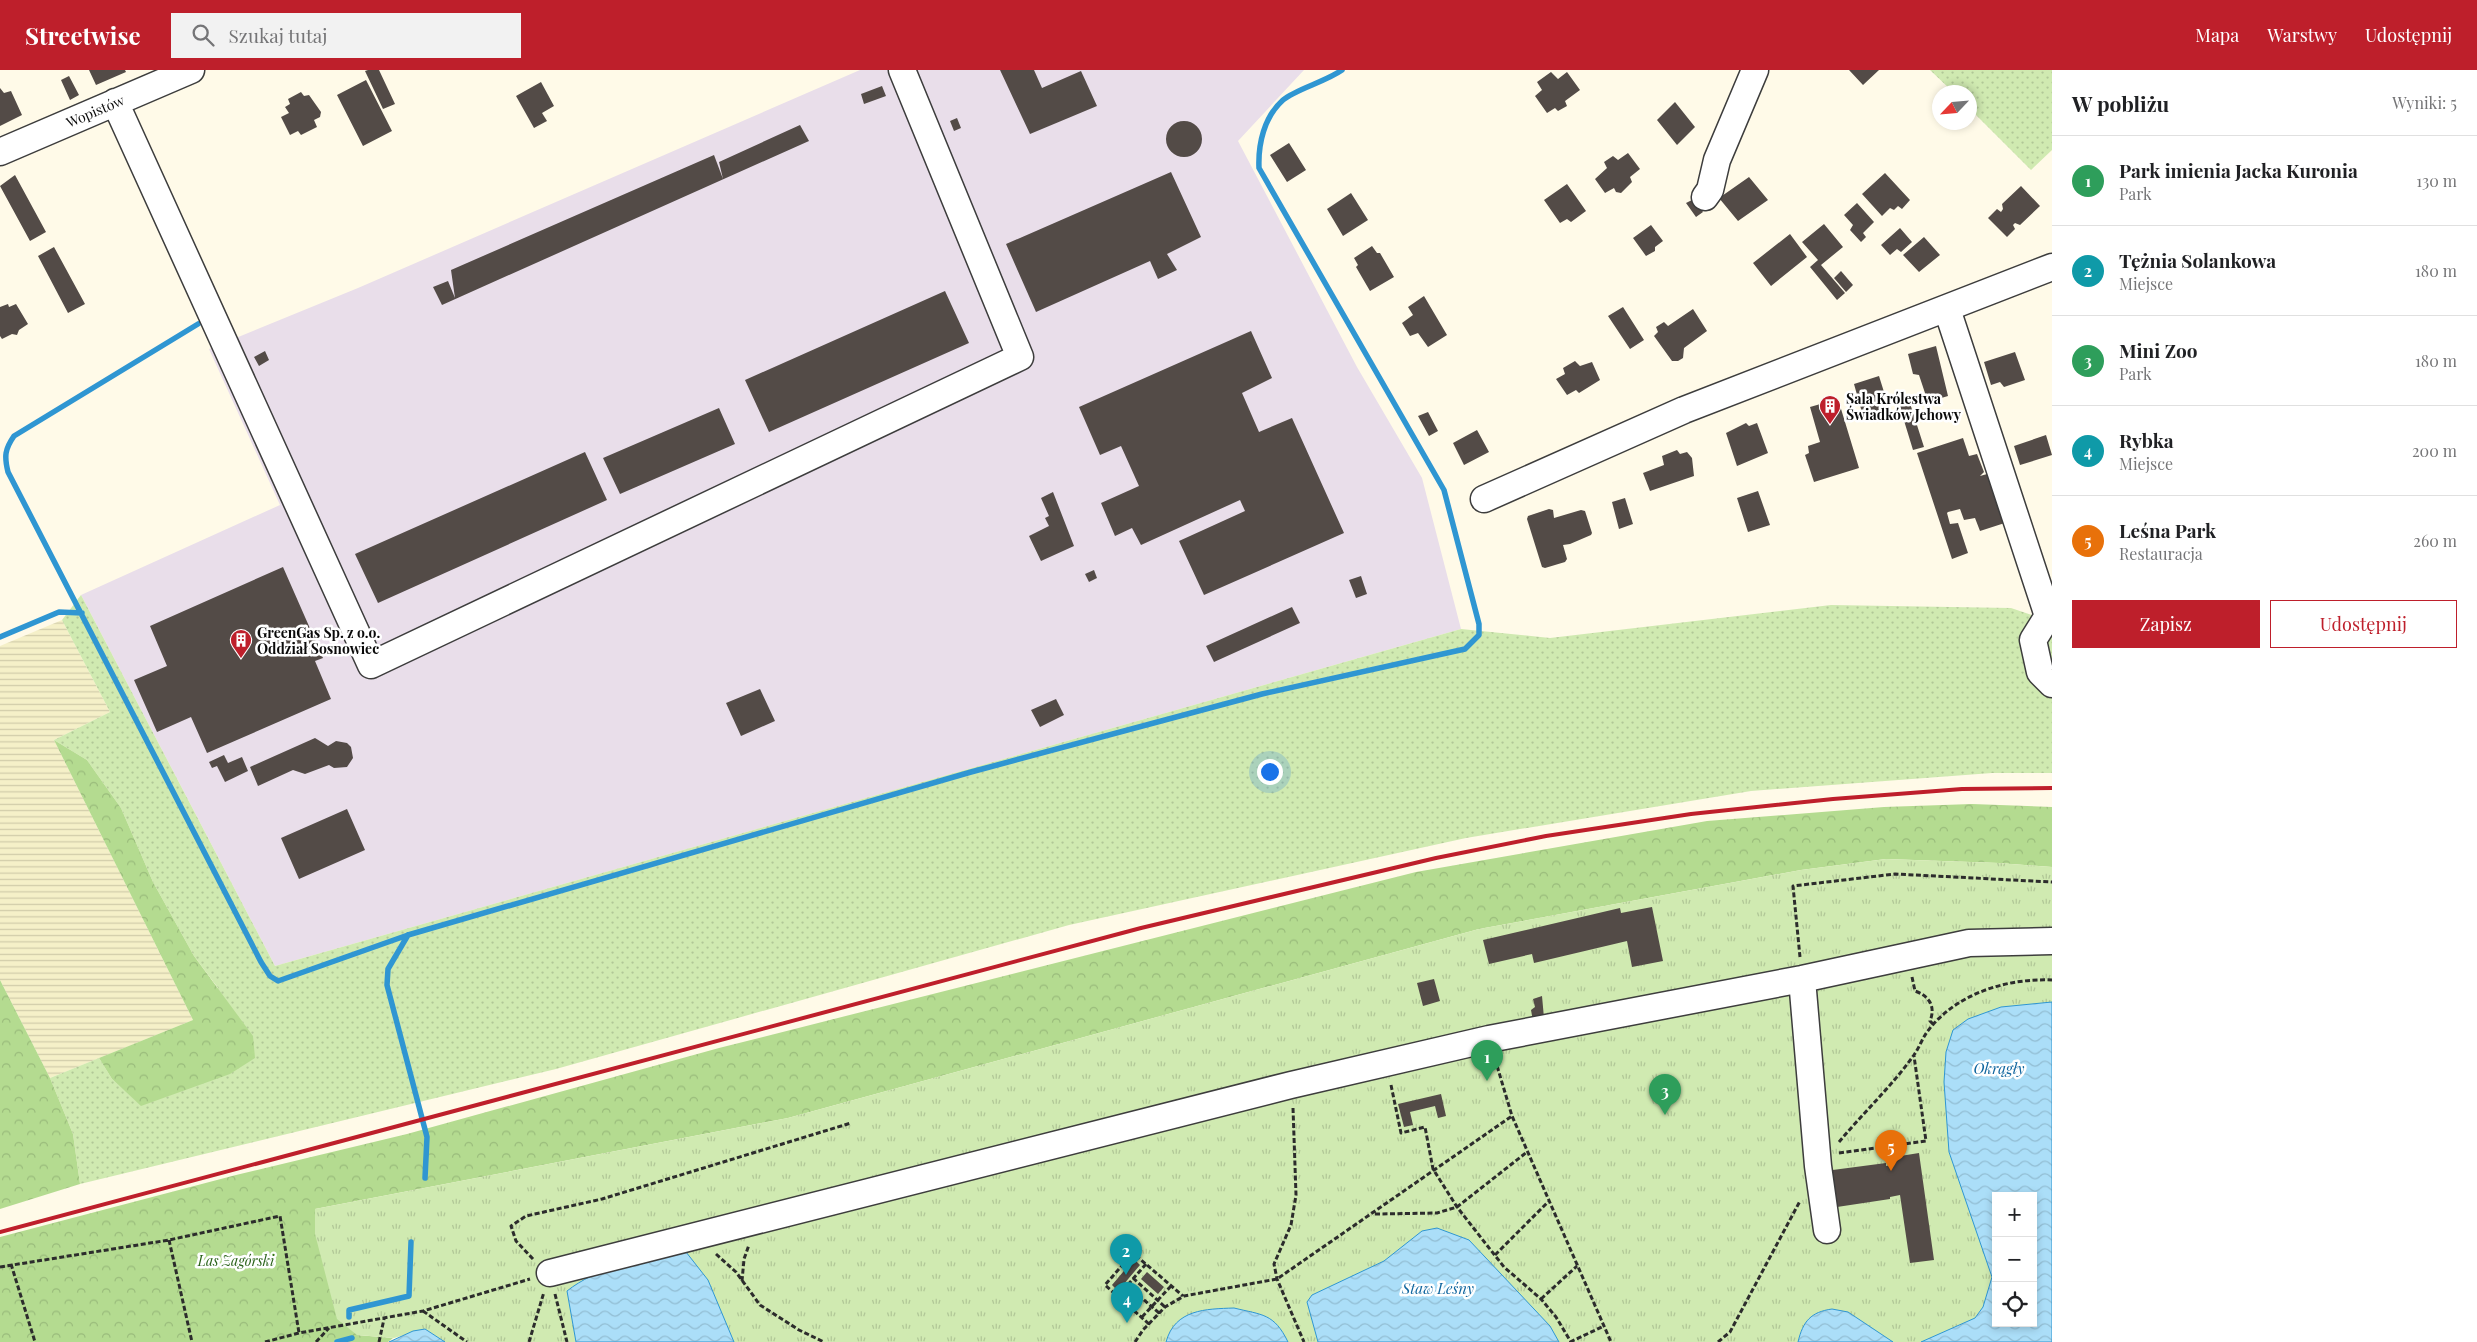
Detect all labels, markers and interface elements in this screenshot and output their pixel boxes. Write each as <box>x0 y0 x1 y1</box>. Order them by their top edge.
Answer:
search box <box>171 13 521 58</box>
text: Streetwise <box>25 19 141 51</box>
icon: search <box>189 21 217 49</box>
text: Szukaj tutaj <box>229 22 327 48</box>
text: Mapa <box>2195 23 2239 47</box>
text: Warstwy <box>2267 23 2337 47</box>
text: Udostępnij <box>2365 23 2452 47</box>
north arrow <box>1932 85 1977 130</box>
text: W pobliżu <box>2072 89 2169 117</box>
street label: Wopistów <box>62 90 127 132</box>
text: Wyniki: 5 <box>2392 92 2457 113</box>
text: Park imienia Jacka Kuronia <box>2119 157 2358 183</box>
text: 1 <box>2085 170 2091 191</box>
text: 130 m <box>2416 170 2457 191</box>
text: Park <box>2119 183 2152 204</box>
text: Tężnia Solankowa <box>2119 247 2276 273</box>
text: 2 <box>2084 260 2092 281</box>
text: 180 m <box>2415 260 2457 281</box>
text: Miejsce <box>2119 273 2173 294</box>
text: Mini Zoo <box>2119 337 2198 363</box>
text: 3 <box>2084 350 2092 371</box>
text: 180 m <box>2415 350 2457 371</box>
text: Park <box>2119 363 2152 384</box>
place label: Sala Królestwa Świadków Jehowy <box>1846 389 1962 424</box>
building icon: Sala Królestwa Świadków Jehowy <box>1818 394 1842 425</box>
text: Rybka <box>2119 427 2174 453</box>
text: 4 <box>2084 440 2092 461</box>
text: 200 m <box>2412 440 2457 461</box>
text: Miejsce <box>2119 453 2173 474</box>
text: Leśna Park <box>2119 517 2216 543</box>
text: 5 <box>2084 530 2092 551</box>
text: 260 m <box>2413 530 2457 551</box>
text: Restauracja <box>2119 543 2203 564</box>
button: Zapisz <box>2072 600 2260 648</box>
button: Udostępnij <box>2270 600 2457 648</box>
place label: GreenGas Sp. z o.o. Oddział Sosnowiec <box>257 623 380 658</box>
building icon: GreenGas Sp. z o.o. Oddział Sosnowiec <box>229 628 253 659</box>
your location <box>1257 759 1283 785</box>
pin: 1 <box>1471 1040 1503 1081</box>
water label: Okrągły <box>1973 1058 2025 1078</box>
pin: 3 <box>1649 1074 1681 1115</box>
pin: 5 <box>1875 1130 1907 1171</box>
map controls <box>1992 1192 2037 1327</box>
button: + <box>1992 1192 2037 1237</box>
pin: 2 <box>1110 1234 1142 1275</box>
button: − <box>1992 1237 2037 1282</box>
park label: Las Zagórski <box>197 1251 275 1270</box>
water label: Staw Leśny <box>1401 1278 1474 1298</box>
pin: 4 <box>1111 1282 1143 1323</box>
button: locate <box>1992 1282 2037 1327</box>

